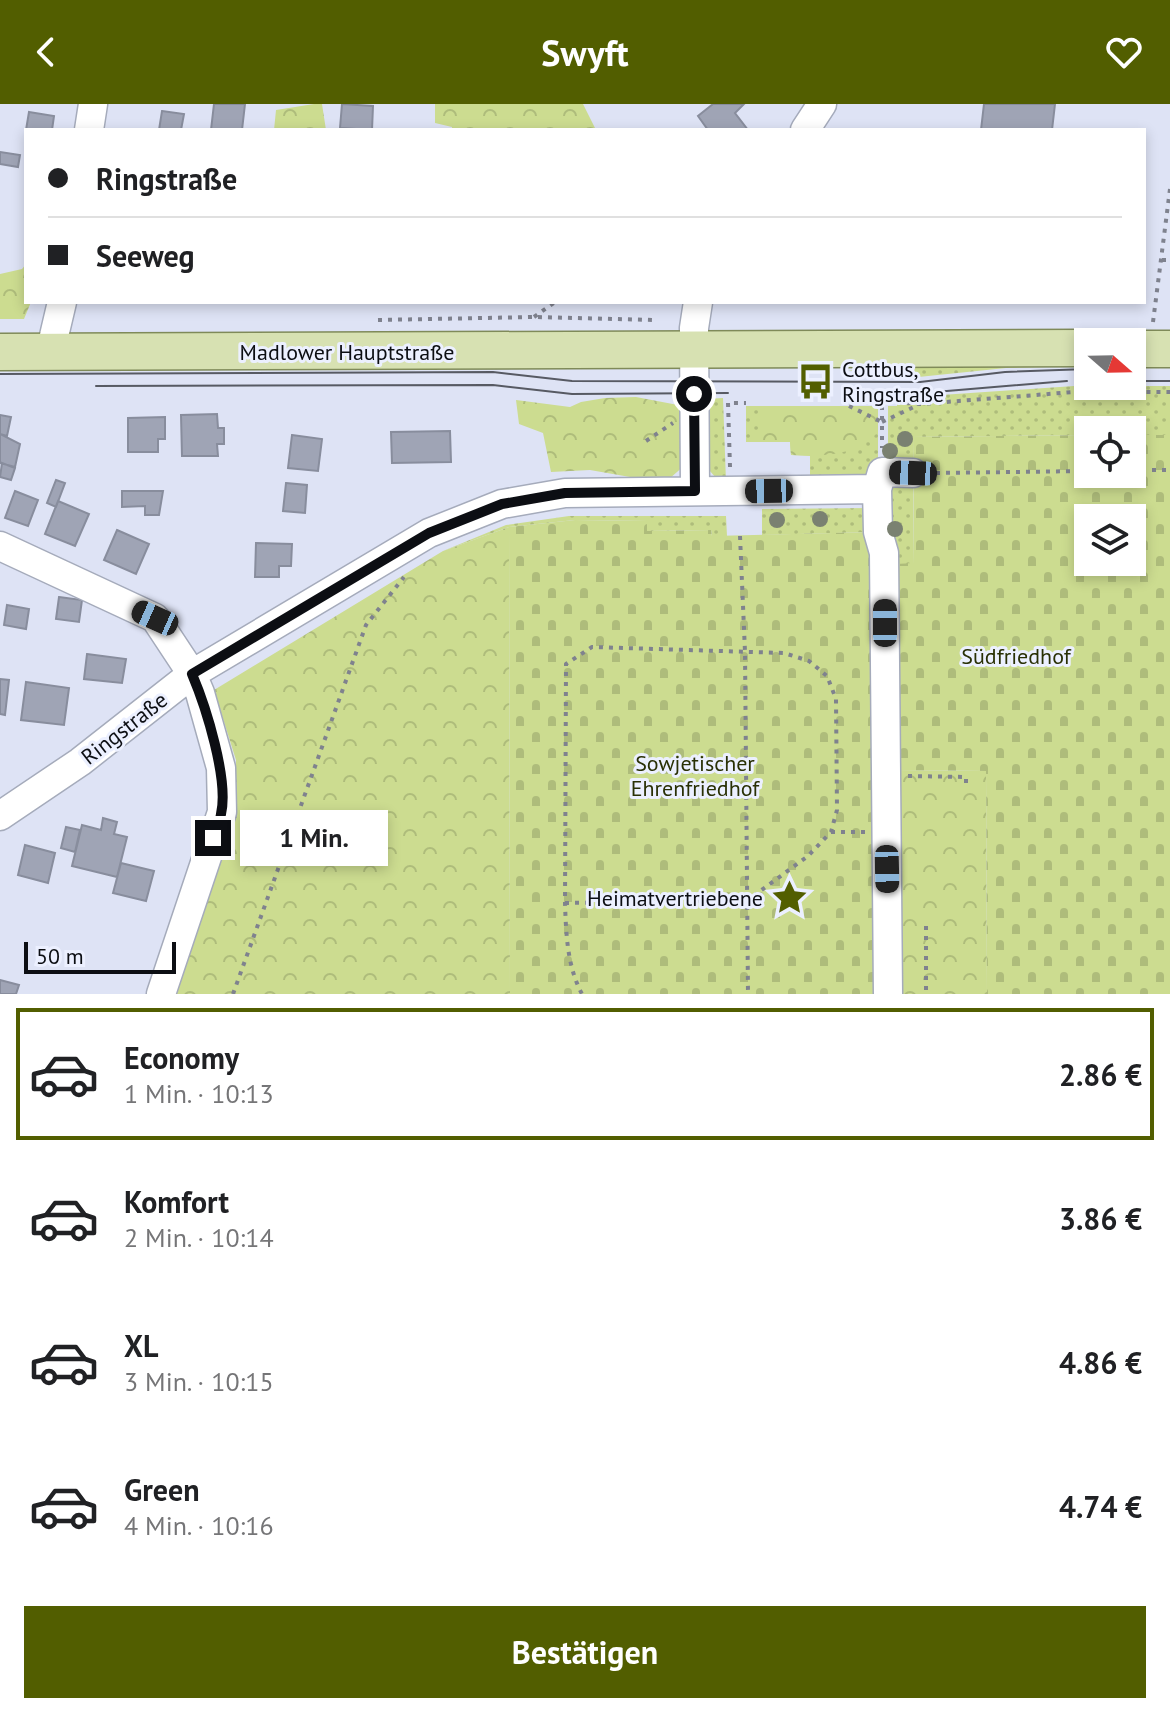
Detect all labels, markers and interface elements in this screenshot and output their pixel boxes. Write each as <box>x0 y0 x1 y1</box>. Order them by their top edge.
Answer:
text: Swyft <box>541 29 629 76</box>
icon: back <box>24 30 68 74</box>
icon: heart <box>1102 30 1146 74</box>
text: Ringstraße <box>96 159 237 198</box>
text: Seeweg <box>96 236 195 275</box>
north arrow <box>1074 328 1146 400</box>
map controls <box>1074 328 1146 576</box>
street label: Madlower Hauptstraße <box>240 338 454 366</box>
place label: Cottbus, Ringstraße <box>842 355 944 408</box>
bus stop icon: Cottbus, Ringstraße <box>797 363 835 401</box>
route start <box>676 376 712 412</box>
button: locate <box>1074 416 1146 488</box>
car <box>889 460 937 486</box>
car <box>745 479 793 503</box>
button: layers <box>1074 504 1146 576</box>
car <box>128 597 182 639</box>
car <box>873 599 897 647</box>
park label: Südfriedhof <box>961 642 1072 670</box>
street label: Ringstraße <box>75 686 173 770</box>
park label: Sowjetischer Ehrenfriedhof <box>631 749 760 802</box>
callout: 1 Min. <box>241 810 389 866</box>
route end <box>195 820 231 856</box>
text: 1 Min. <box>279 821 349 854</box>
car <box>875 845 899 893</box>
place icon: Heimatvertriebene <box>770 879 808 917</box>
place label: Heimatvertriebene <box>587 884 763 912</box>
scale bar <box>24 938 176 974</box>
text: 50 m <box>36 942 84 970</box>
icon: car <box>28 1038 100 1110</box>
text: Economy <box>124 1038 239 1077</box>
text: 2.86 € <box>1059 1055 1142 1094</box>
text: 1 Min. · 10:13 <box>124 1077 274 1110</box>
icon: car <box>28 1182 100 1254</box>
text: Komfort <box>124 1182 229 1221</box>
text: 3.86 € <box>1059 1199 1142 1238</box>
text: 2 Min. · 10:14 <box>124 1221 274 1254</box>
icon: car <box>28 1326 100 1398</box>
text: XL <box>124 1326 158 1365</box>
text: 4.86 € <box>1059 1343 1142 1382</box>
text: 3 Min. · 10:15 <box>124 1365 274 1398</box>
icon: car <box>28 1470 100 1542</box>
text: Green <box>124 1470 199 1509</box>
text: 4.74 € <box>1059 1487 1142 1526</box>
text: 4 Min. · 10:16 <box>124 1509 274 1542</box>
button: Bestätigen <box>24 1606 1146 1698</box>

